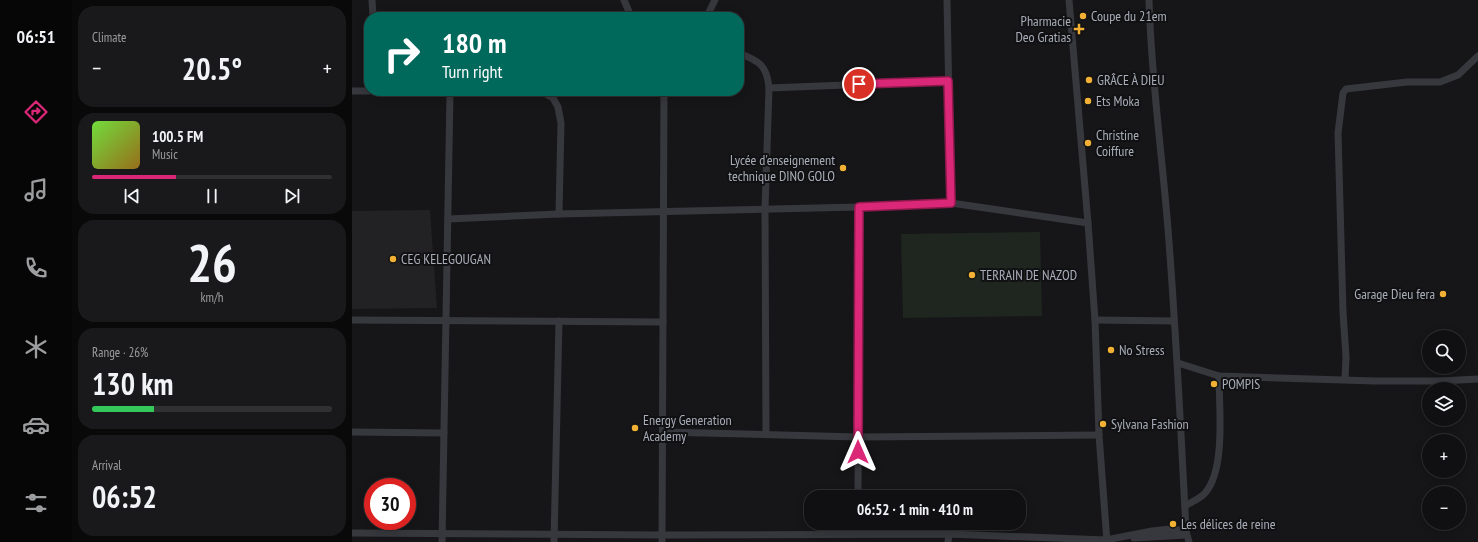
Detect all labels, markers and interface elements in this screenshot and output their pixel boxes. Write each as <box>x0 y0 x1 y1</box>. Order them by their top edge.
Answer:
place label: Coupe du 21em <box>1091 7 1167 25</box>
marker: Coupe du 21em <box>1078 11 1088 21</box>
place label: Pharmacie Deo Gratias <box>1015 12 1071 46</box>
text: 180 m <box>442 24 506 61</box>
marker: Pharmacie Deo Gratias <box>1074 24 1084 34</box>
text: 06:51 <box>17 25 55 48</box>
icon: right <box>376 28 428 80</box>
text: Climate <box>92 29 126 46</box>
text: 20.5° <box>182 49 242 88</box>
text: − <box>92 54 101 82</box>
text: + <box>323 54 332 82</box>
text: Turn right <box>442 60 502 83</box>
pin <box>842 67 876 101</box>
place label: GRÂCE À DIEU <box>1097 71 1165 89</box>
icon: arrive <box>848 73 870 95</box>
marker: GRÂCE À DIEU <box>1084 75 1094 85</box>
place label: Ets Moka <box>1096 92 1140 110</box>
marker: Ets Moka <box>1083 96 1093 106</box>
icon: directions <box>22 98 50 126</box>
place label: Christine Coiffure <box>1096 126 1139 160</box>
text: 100.5 FM <box>152 127 203 146</box>
marker: Christine Coiffure <box>1083 138 1093 148</box>
text: Music <box>152 146 178 163</box>
place label: Lycée d'enseignement technique DINO GOLO <box>728 151 835 185</box>
marker: Lycée d'enseignement technique DINO GOLO <box>838 163 848 173</box>
icon: music <box>22 176 50 204</box>
icon: previous <box>121 185 143 207</box>
icon: pause <box>201 185 223 207</box>
icon: next <box>281 185 303 207</box>
text: 26 <box>187 229 237 296</box>
place label: CEG KELEGOUGAN <box>401 250 491 268</box>
icon: phone <box>22 254 50 282</box>
marker: CEG KELEGOUGAN <box>388 254 398 264</box>
place label: TERRAIN DE NAZOD <box>980 266 1077 284</box>
marker: TERRAIN DE NAZOD <box>967 270 977 280</box>
place label: Garage Dieu fera <box>1354 285 1435 303</box>
text: km/h <box>200 289 224 306</box>
marker: Garage Dieu fera <box>1438 289 1448 299</box>
map controls <box>1422 330 1466 530</box>
button: search <box>1422 330 1466 374</box>
icon: climate <box>22 333 50 361</box>
place label: No Stress <box>1119 341 1165 359</box>
text: Range · 26% <box>92 344 148 361</box>
marker: No Stress <box>1106 345 1116 355</box>
text: 130 km <box>92 364 173 403</box>
place label: POMPIS <box>1222 375 1260 393</box>
marker: POMPIS <box>1209 379 1219 389</box>
button: layers <box>1422 382 1466 426</box>
icon: car <box>22 411 50 439</box>
place label: Energy Generation Academy <box>643 411 732 445</box>
place label: Sylvana Fashion <box>1111 415 1189 433</box>
marker: Sylvana Fashion <box>1098 419 1108 429</box>
marker: Energy Generation Academy <box>630 423 640 433</box>
position arrow <box>837 431 879 473</box>
button: + <box>1422 434 1466 478</box>
text: Arrival <box>92 457 121 474</box>
text: 06:52 <box>92 477 157 516</box>
speed limit sign: 30 <box>364 478 416 530</box>
button: − <box>1422 486 1466 530</box>
icon: filters <box>22 489 50 517</box>
text: 06:52 · 1 min · 410 m <box>857 500 973 519</box>
place label: Les délices de reine <box>1181 515 1276 533</box>
marker: Les délices de reine <box>1168 519 1178 529</box>

